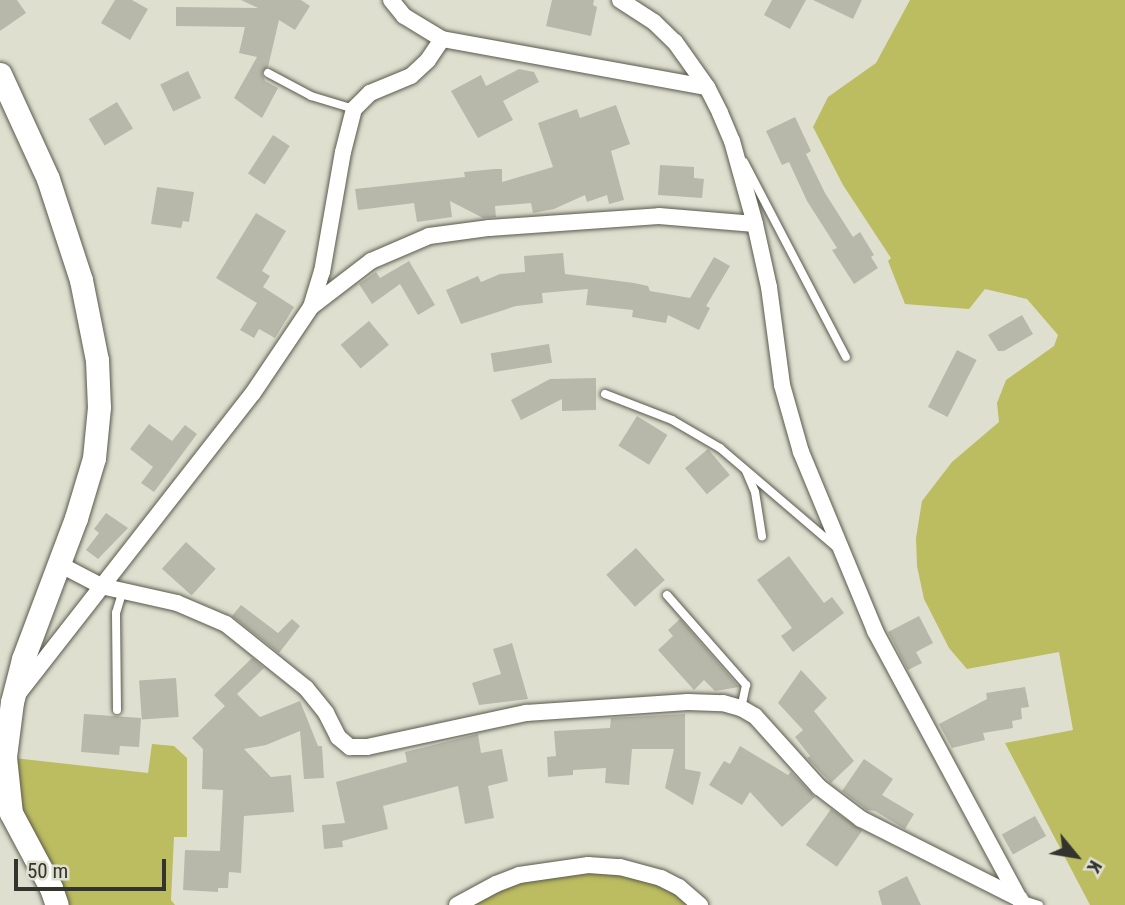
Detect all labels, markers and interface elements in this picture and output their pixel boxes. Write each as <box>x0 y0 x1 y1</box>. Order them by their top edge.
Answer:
north arrow <box>1041 821 1111 891</box>
scale bar <box>18 846 170 890</box>
text: K <box>1082 856 1107 877</box>
text: 50 m <box>27 859 68 883</box>

